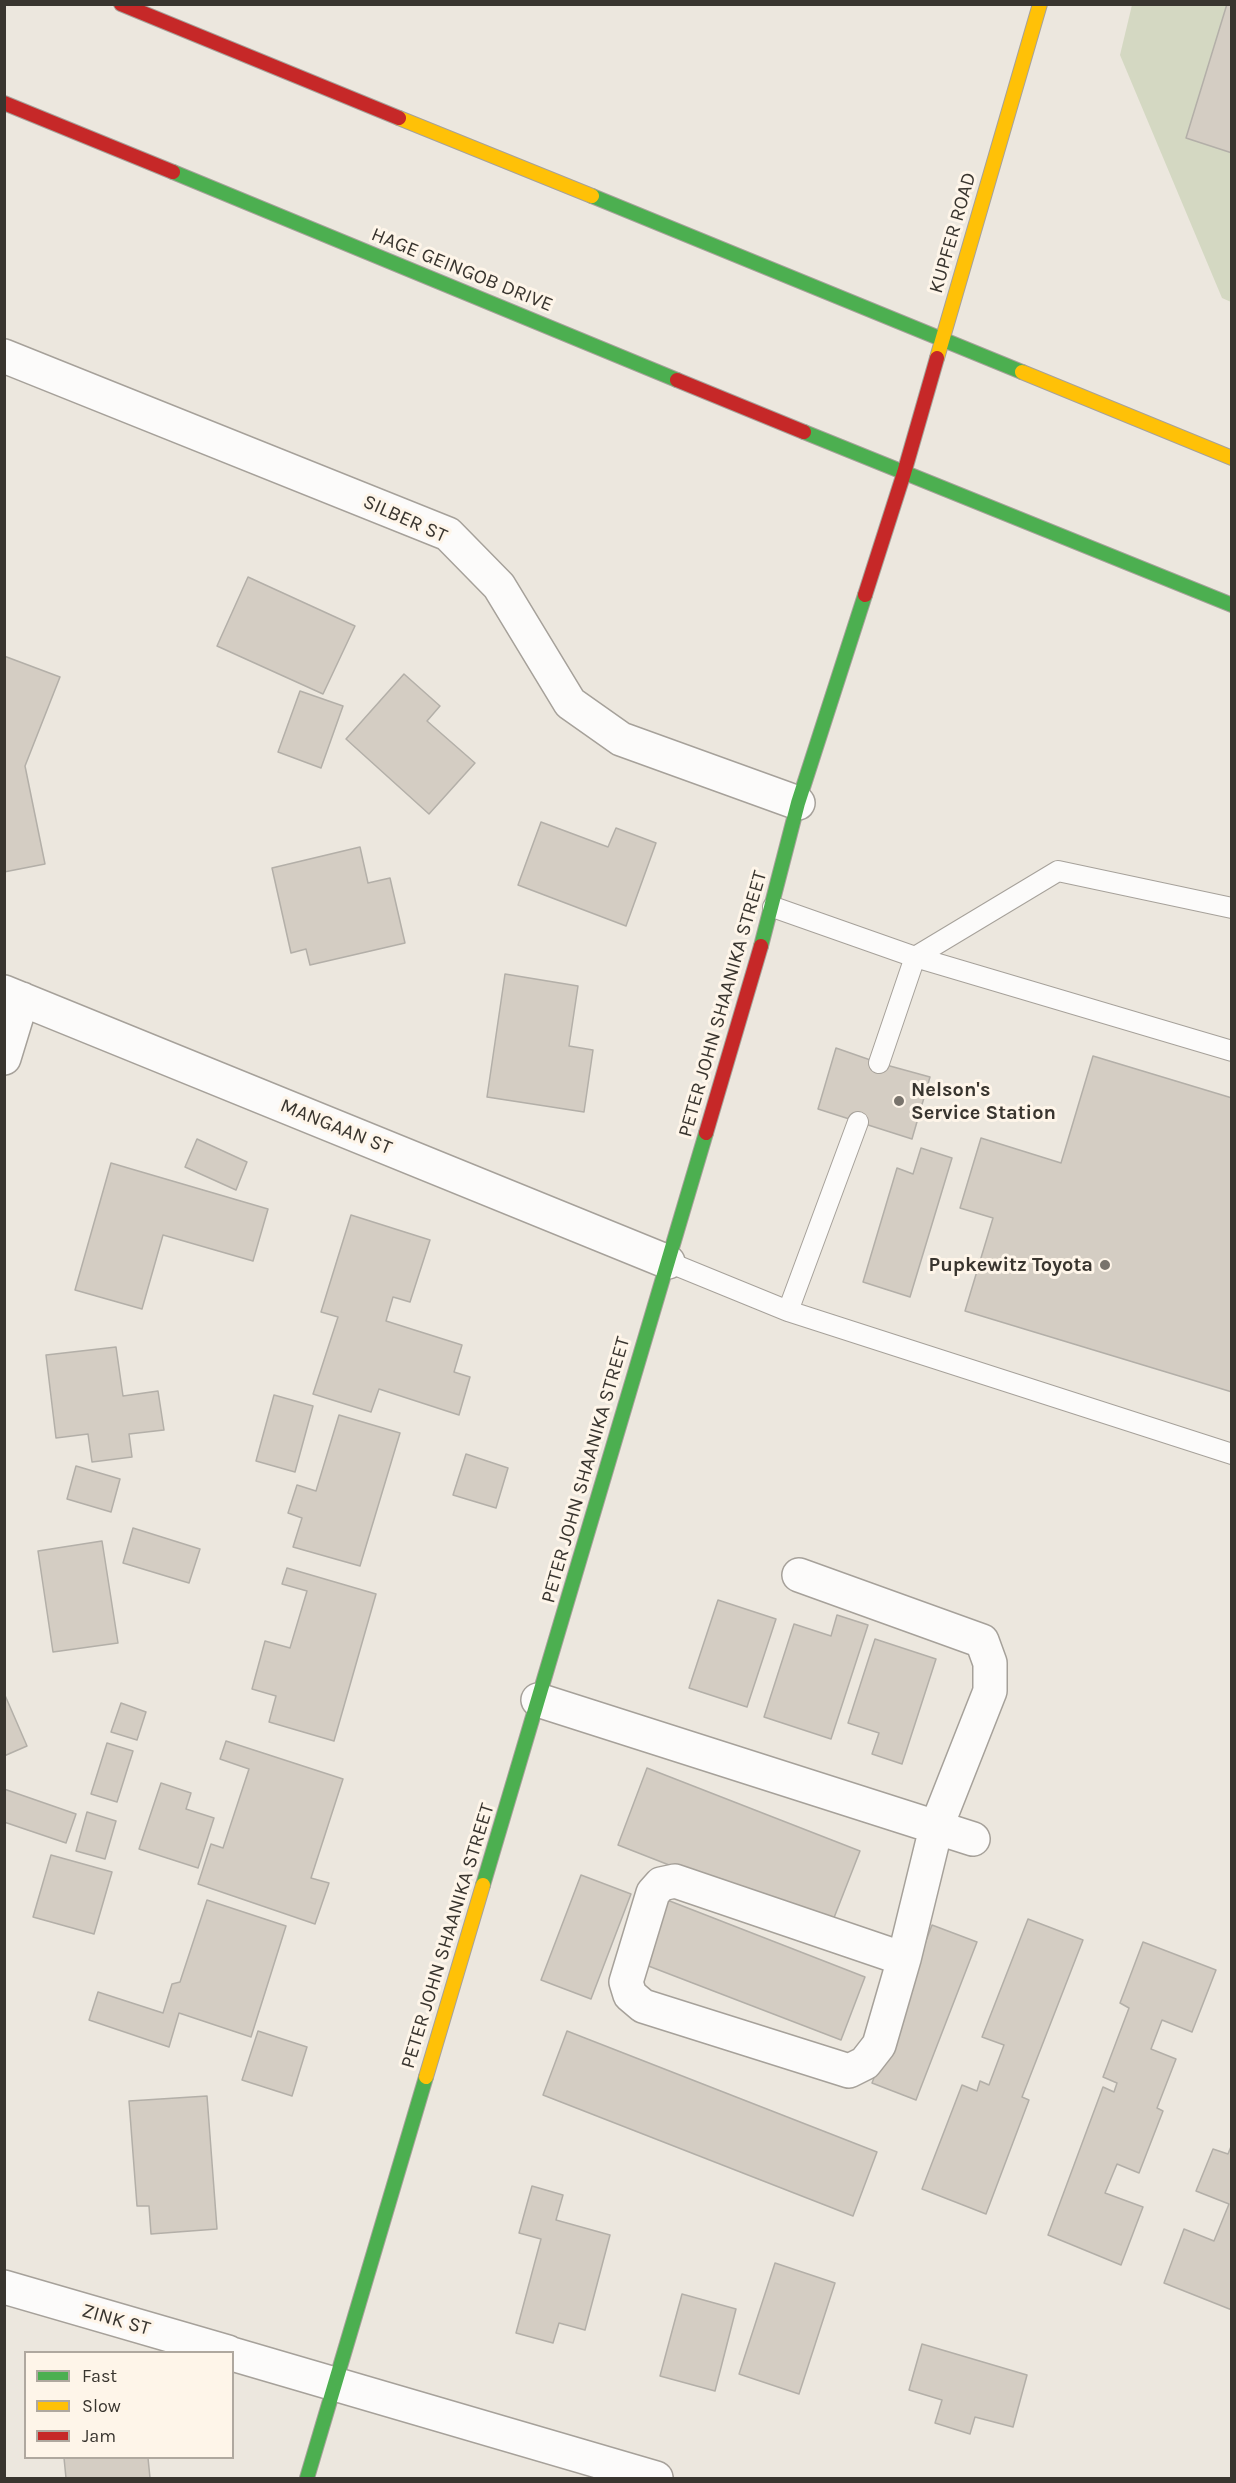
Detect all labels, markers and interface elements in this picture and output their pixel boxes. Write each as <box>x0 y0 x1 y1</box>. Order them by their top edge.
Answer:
street label: KUPFER ROAD <box>924 170 982 296</box>
street label: HAGE GEINGOB DRIVE <box>368 223 556 317</box>
street label: SILBER ST <box>359 490 451 548</box>
street label: PETER JOHN SHAANIKA STREET <box>673 868 773 1140</box>
place label: Nelson's Service Station <box>911 1078 1056 1125</box>
street label: MANGAAN ST <box>277 1094 395 1160</box>
marker: Nelson's Service Station <box>892 1094 906 1108</box>
place label: Pupkewitz Toyota <box>929 1253 1093 1277</box>
marker: Pupkewitz Toyota <box>1098 1258 1112 1272</box>
street label: PETER JOHN SHAANIKA STREET <box>536 1334 636 1606</box>
street label: PETER JOHN SHAANIKA STREET <box>396 1800 500 2072</box>
street label: ZINK ST <box>79 2299 153 2341</box>
legend <box>24 2351 234 2459</box>
text: Fast <box>82 2365 117 2387</box>
text: Slow <box>82 2395 121 2417</box>
text: Jam <box>82 2425 116 2447</box>

